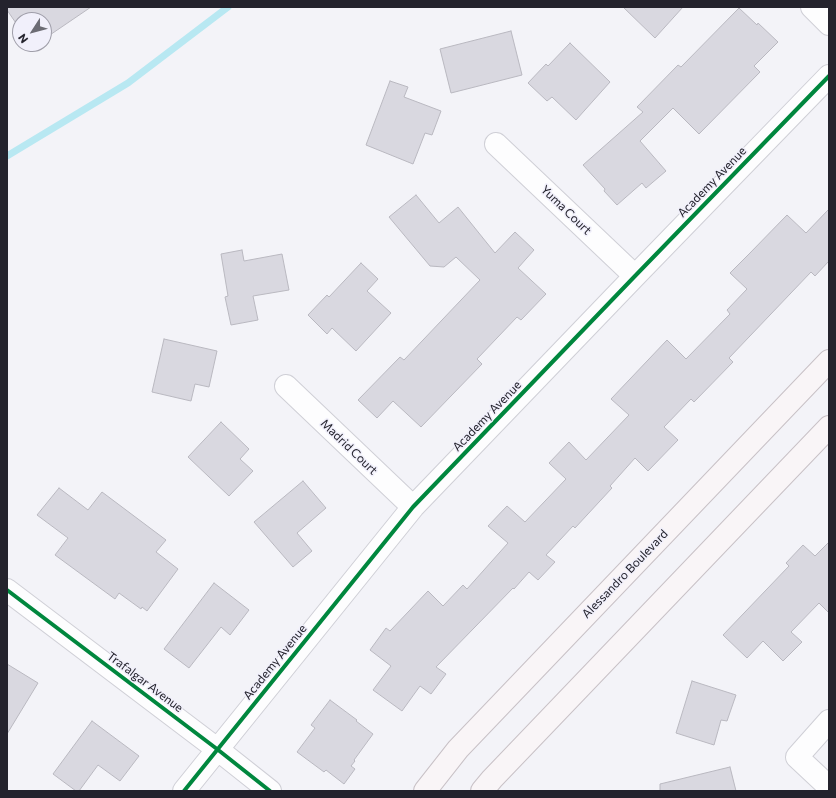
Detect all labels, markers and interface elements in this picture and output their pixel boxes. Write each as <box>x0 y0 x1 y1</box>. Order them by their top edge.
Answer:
north arrow <box>12 12 52 52</box>
text: N <box>15 32 30 46</box>
street label: Academy Avenue <box>675 144 749 220</box>
street label: Yuma Court <box>538 182 594 238</box>
street label: Academy Avenue <box>450 378 524 454</box>
street label: Madrid Court <box>318 416 380 478</box>
street label: Alessandro Boulevard <box>579 527 671 621</box>
street label: Academy Avenue <box>240 622 310 702</box>
street label: Trafalgar Avenue <box>104 649 186 715</box>

